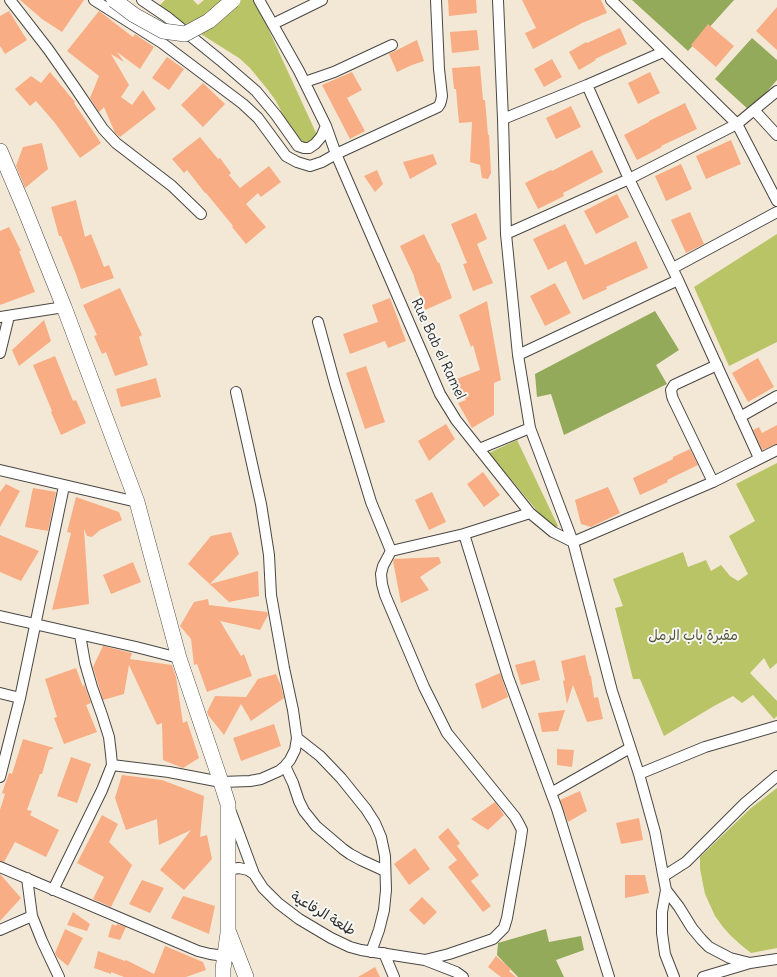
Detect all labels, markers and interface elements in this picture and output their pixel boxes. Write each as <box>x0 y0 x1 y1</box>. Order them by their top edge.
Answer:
street label: Rue Bab el Ramel <box>407 296 469 402</box>
park label: مقبرة باب الرمل <box>648 628 738 644</box>
street label: طلعة الرفاعية <box>287 888 359 940</box>

